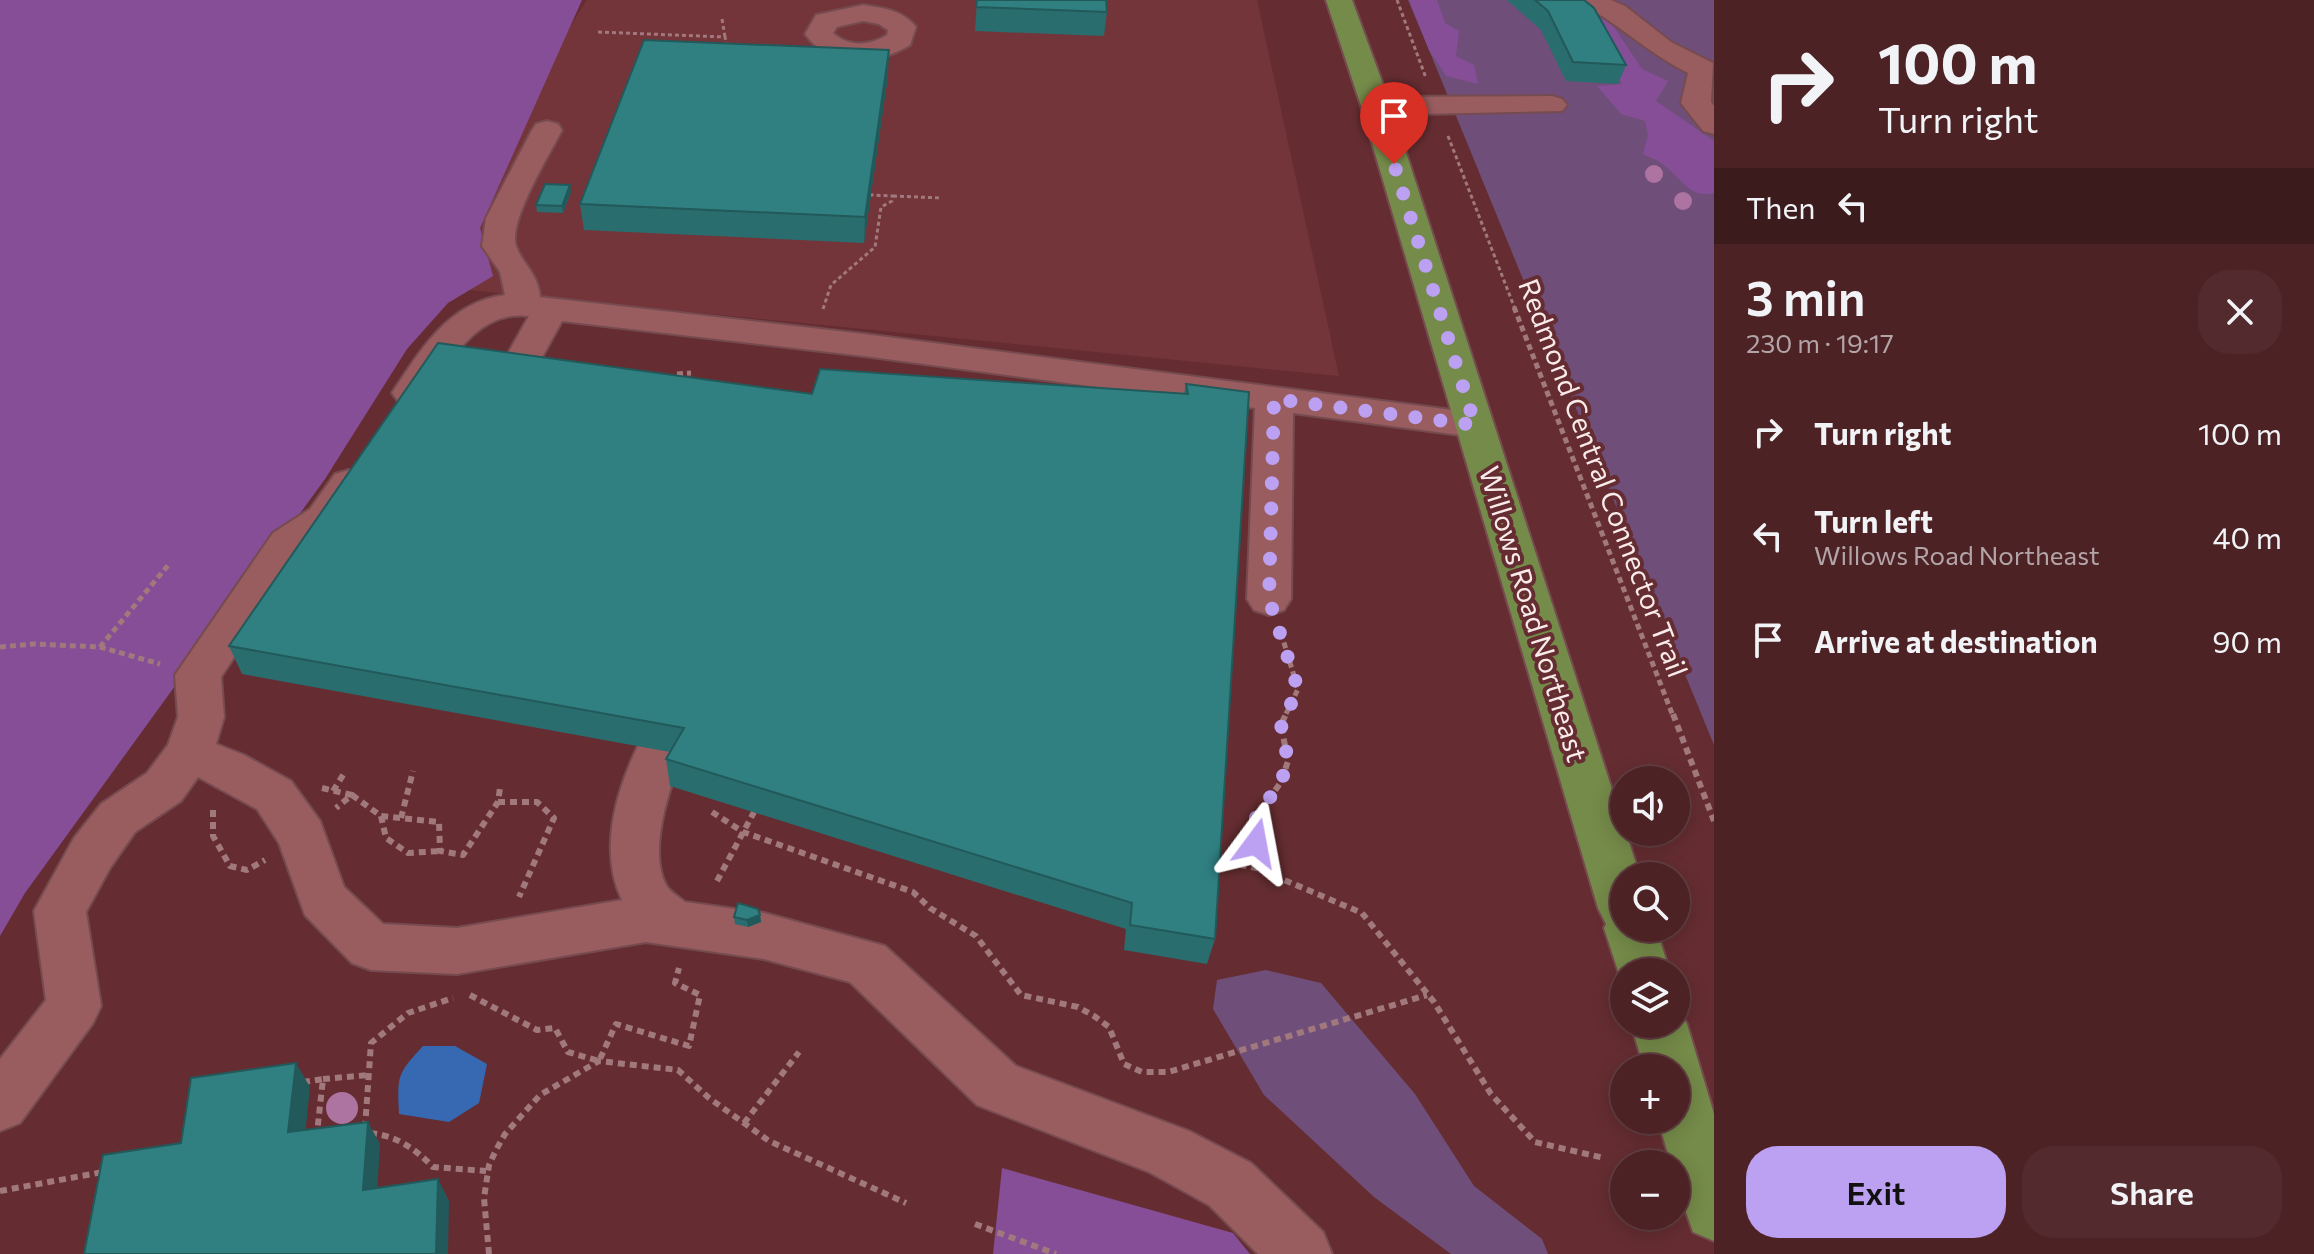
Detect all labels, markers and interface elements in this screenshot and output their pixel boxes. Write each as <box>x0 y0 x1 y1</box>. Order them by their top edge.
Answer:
text: 100 m <box>1878 27 2037 96</box>
icon: right <box>1746 32 1850 136</box>
pin <box>1360 82 1428 164</box>
icon: arrive <box>1372 94 1416 138</box>
text: Turn right <box>1878 96 2039 140</box>
icon: left <box>1831 184 1875 228</box>
text: Then <box>1746 188 1815 225</box>
text: 3 min <box>1746 267 1866 326</box>
button: close <box>2198 270 2282 354</box>
street label: Redmond Central Connector Trail <box>1512 274 1696 681</box>
text: 230 m · 19:17 <box>1746 327 1894 358</box>
icon: right <box>1746 410 1790 454</box>
text: Turn right <box>1814 414 1951 451</box>
text: 100 m <box>2198 414 2282 451</box>
street label: Willows Road Northeast <box>1473 462 1595 766</box>
text: Turn left <box>1814 502 1933 539</box>
icon: left <box>1746 514 1790 558</box>
text: 40 m <box>2213 518 2282 555</box>
text: Willows Road Northeast <box>1814 539 2100 570</box>
icon: arrive <box>1746 618 1790 662</box>
text: Arrive at destination <box>1814 622 2098 659</box>
text: 90 m <box>2212 622 2282 659</box>
map controls <box>1610 766 1690 1230</box>
button: sound <box>1610 766 1690 846</box>
position arrow <box>1214 801 1298 885</box>
button: search <box>1610 862 1690 942</box>
button: layers <box>1610 958 1690 1038</box>
button: + <box>1610 1054 1690 1134</box>
button: Exit <box>1746 1146 2006 1238</box>
button: Share <box>2022 1146 2282 1238</box>
button: − <box>1610 1150 1690 1230</box>

